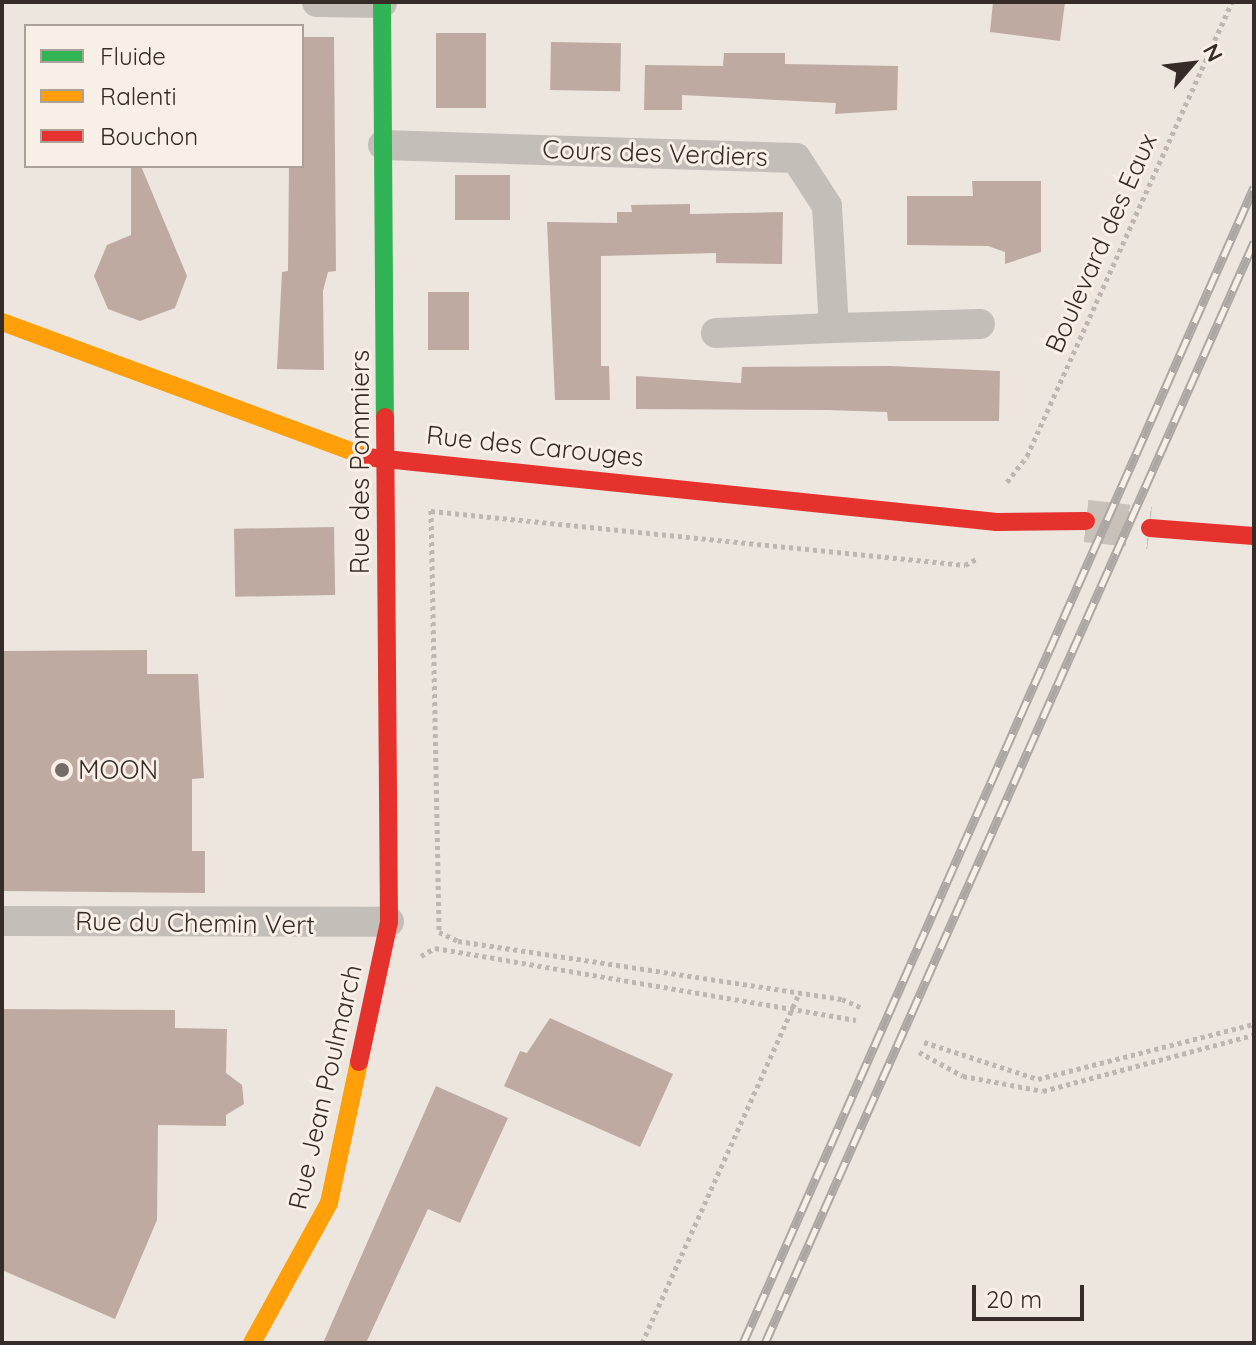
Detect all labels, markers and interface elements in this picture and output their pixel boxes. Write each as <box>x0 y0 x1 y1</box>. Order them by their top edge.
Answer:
legend <box>24 24 304 168</box>
north arrow <box>1152 24 1232 104</box>
text: N <box>1197 39 1229 66</box>
text: Fluide <box>100 41 166 71</box>
text: Ralenti <box>100 81 177 111</box>
text: Bouchon <box>100 121 198 151</box>
street label: Boulevard des Eaux <box>1039 128 1163 358</box>
street label: Cours des Verdiers <box>542 133 768 173</box>
street label: Rue des Pommiers <box>344 350 376 574</box>
street label: Rue des Carouges <box>425 419 645 473</box>
place label: MOON <box>78 754 158 786</box>
marker: MOON <box>53 761 71 779</box>
street label: Rue du Chemin Vert <box>75 905 315 941</box>
street label: Rue Jean Poulmarch <box>282 962 368 1212</box>
scale bar <box>976 1269 1088 1319</box>
text: 20 m <box>986 1284 1042 1314</box>

